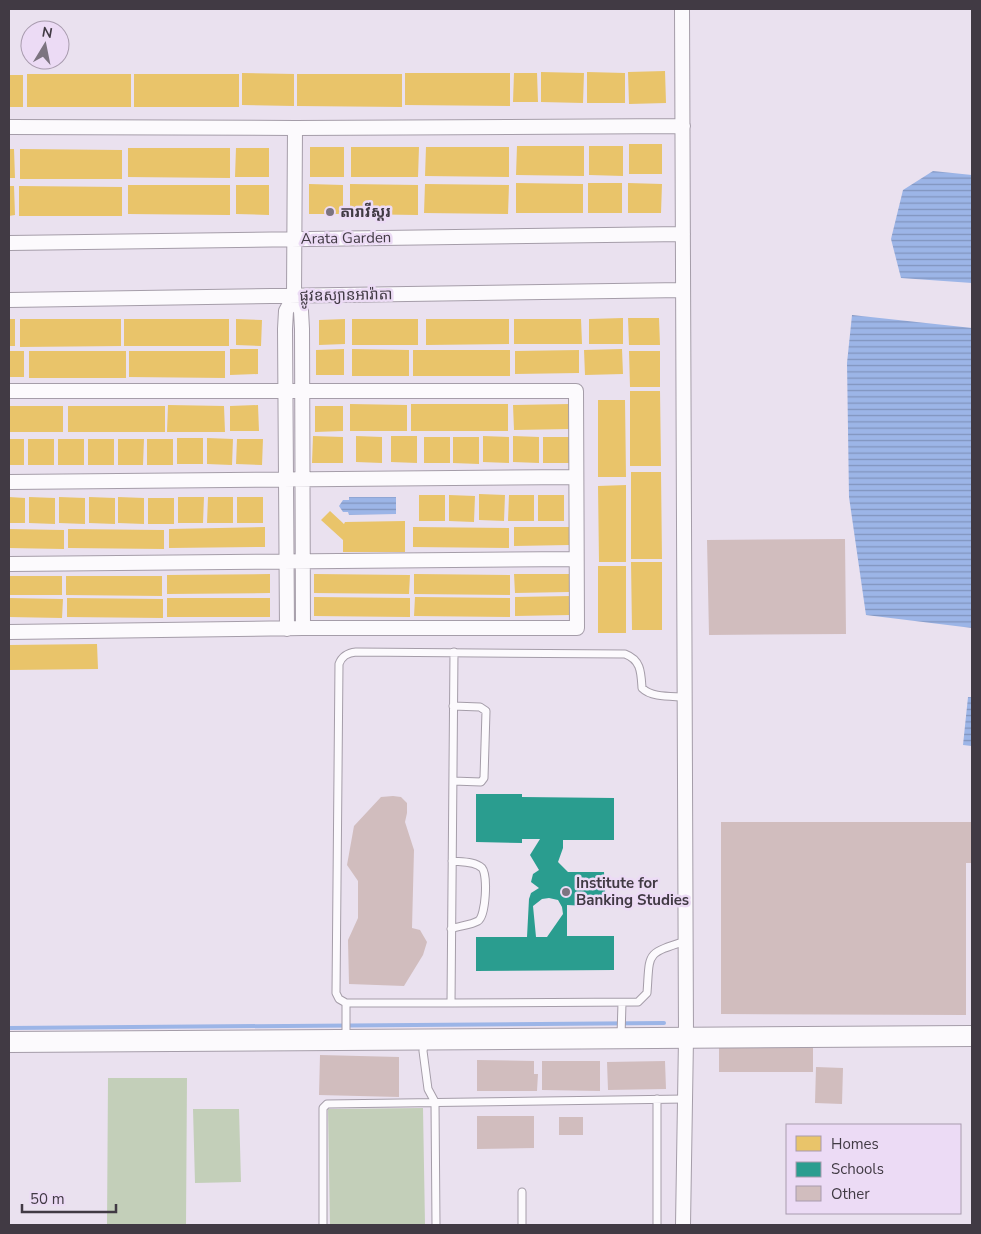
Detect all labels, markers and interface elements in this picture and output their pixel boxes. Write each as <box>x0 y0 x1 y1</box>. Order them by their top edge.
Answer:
north arrow <box>20 20 70 70</box>
text: N <box>40 22 54 43</box>
place label: តារាវីស្តរ <box>340 202 391 222</box>
marker: តារាវីស្តរ <box>324 206 336 218</box>
street label: Arata Garden <box>301 227 391 249</box>
street label: ផ្លូវឧស្យានអារ៉ាតា <box>299 284 393 309</box>
place label: Institute for Banking Studies <box>576 873 689 910</box>
marker: Institute for Banking Studies <box>560 886 572 898</box>
legend <box>786 1124 961 1214</box>
text: Homes <box>831 1134 879 1154</box>
text: Schools <box>831 1159 884 1179</box>
scale bar <box>22 1182 116 1214</box>
text: Other <box>831 1184 870 1204</box>
text: 50 m <box>30 1189 65 1209</box>

